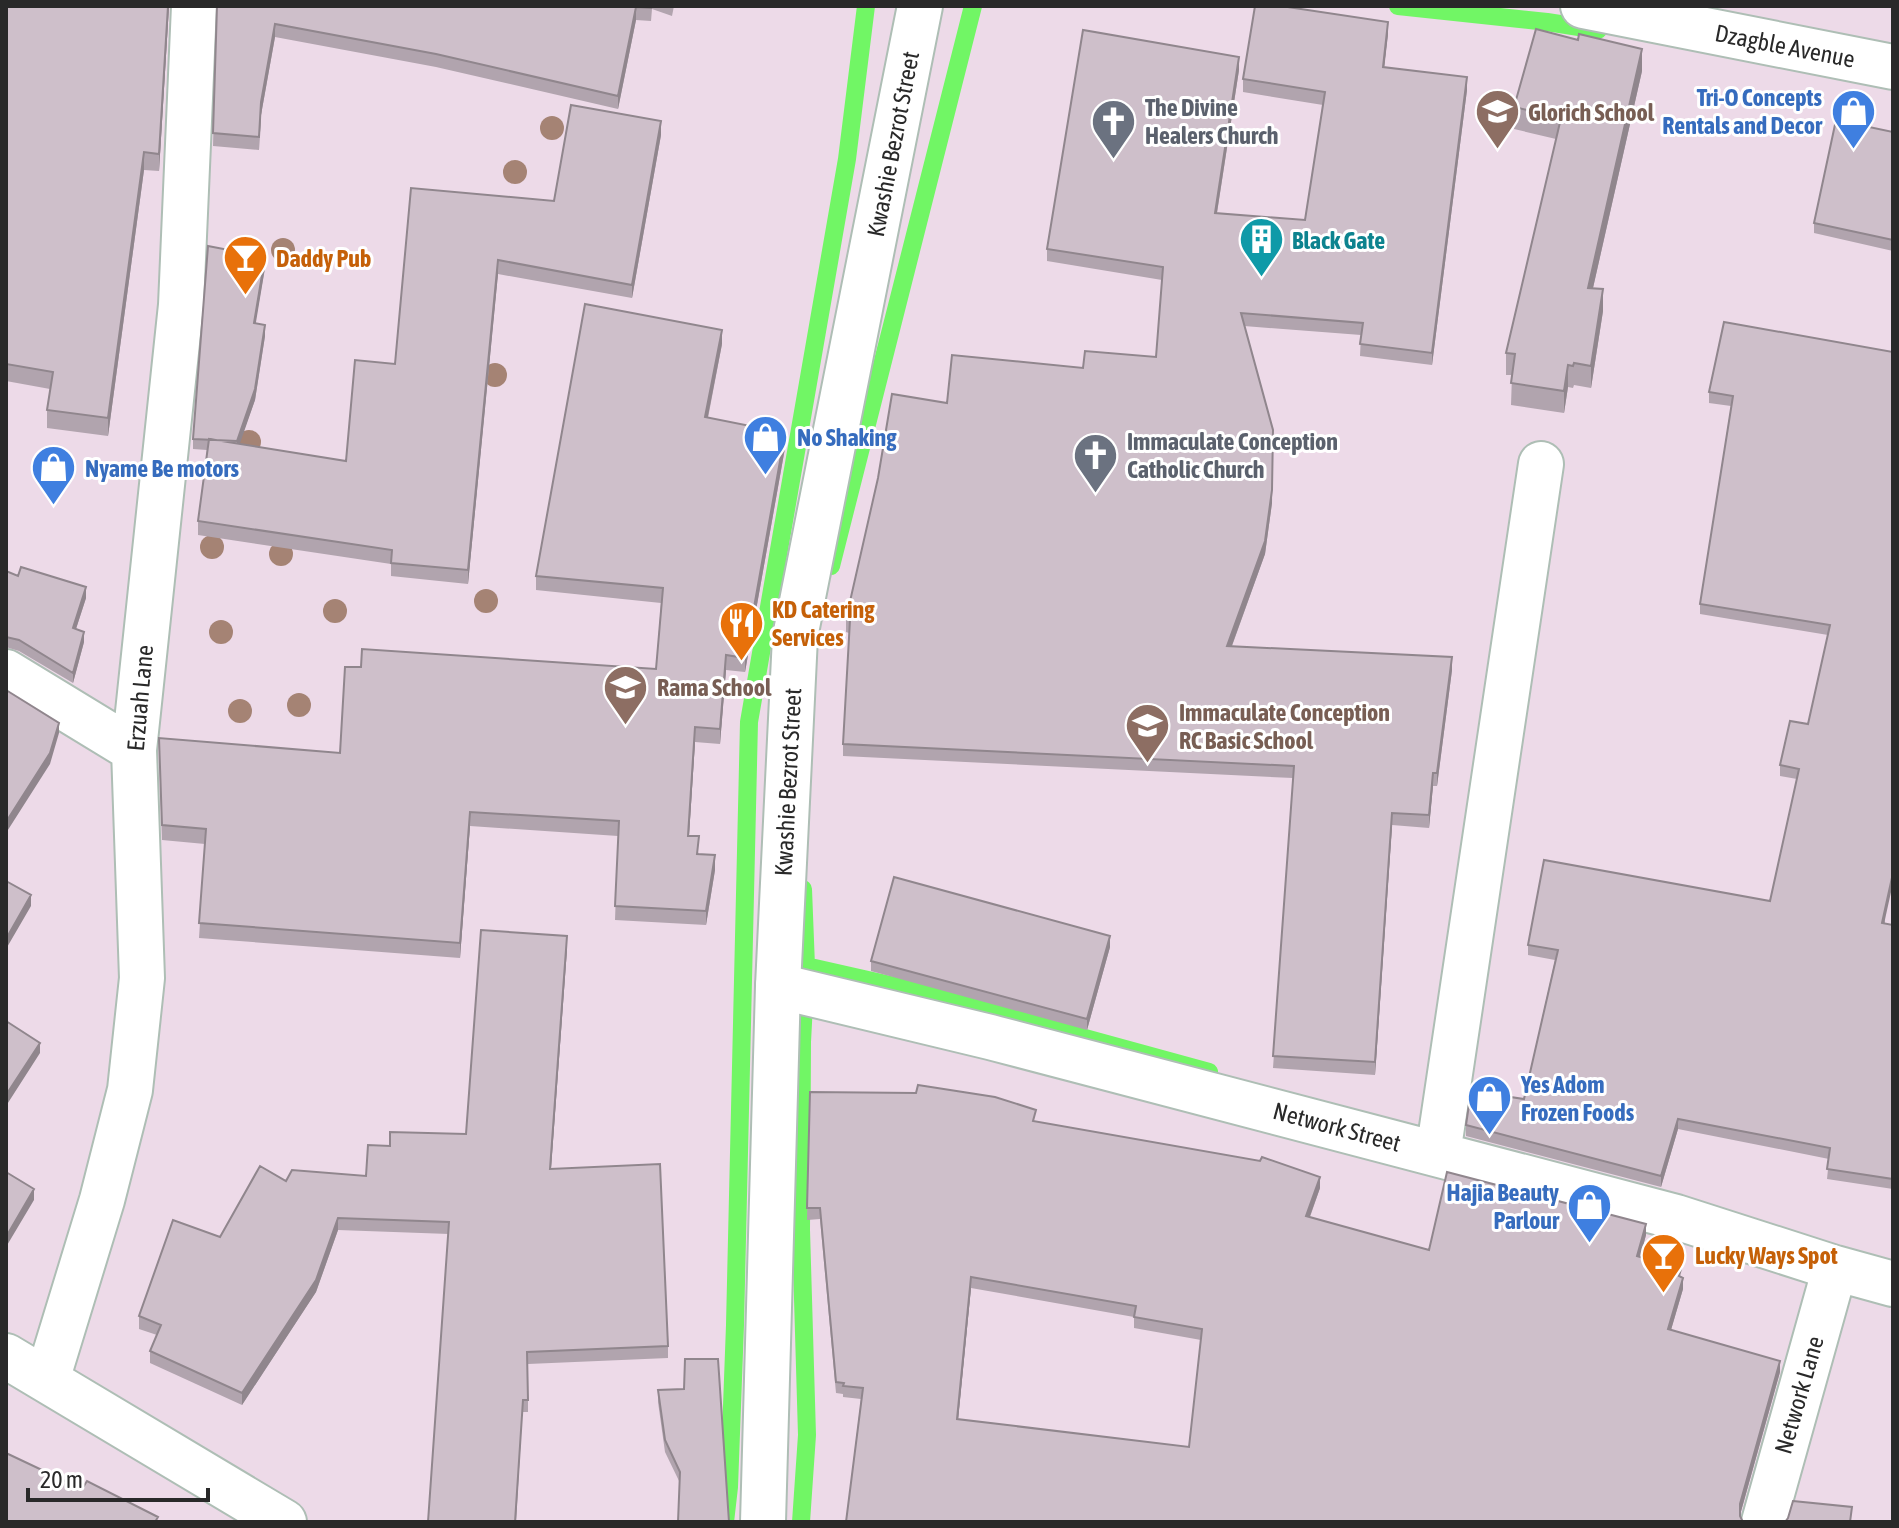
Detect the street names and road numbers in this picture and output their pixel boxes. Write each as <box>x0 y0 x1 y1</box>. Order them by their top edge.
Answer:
street label: Dzagble Avenue <box>1713 19 1857 73</box>
street label: Kwashie Bezrot Street <box>862 49 924 239</box>
street label: Erzuah Lane <box>122 644 158 752</box>
street label: Kwashie Bezrot Street <box>770 687 806 877</box>
street label: Network Street <box>1270 1097 1404 1157</box>
street label: Network Lane <box>1769 1333 1829 1457</box>

